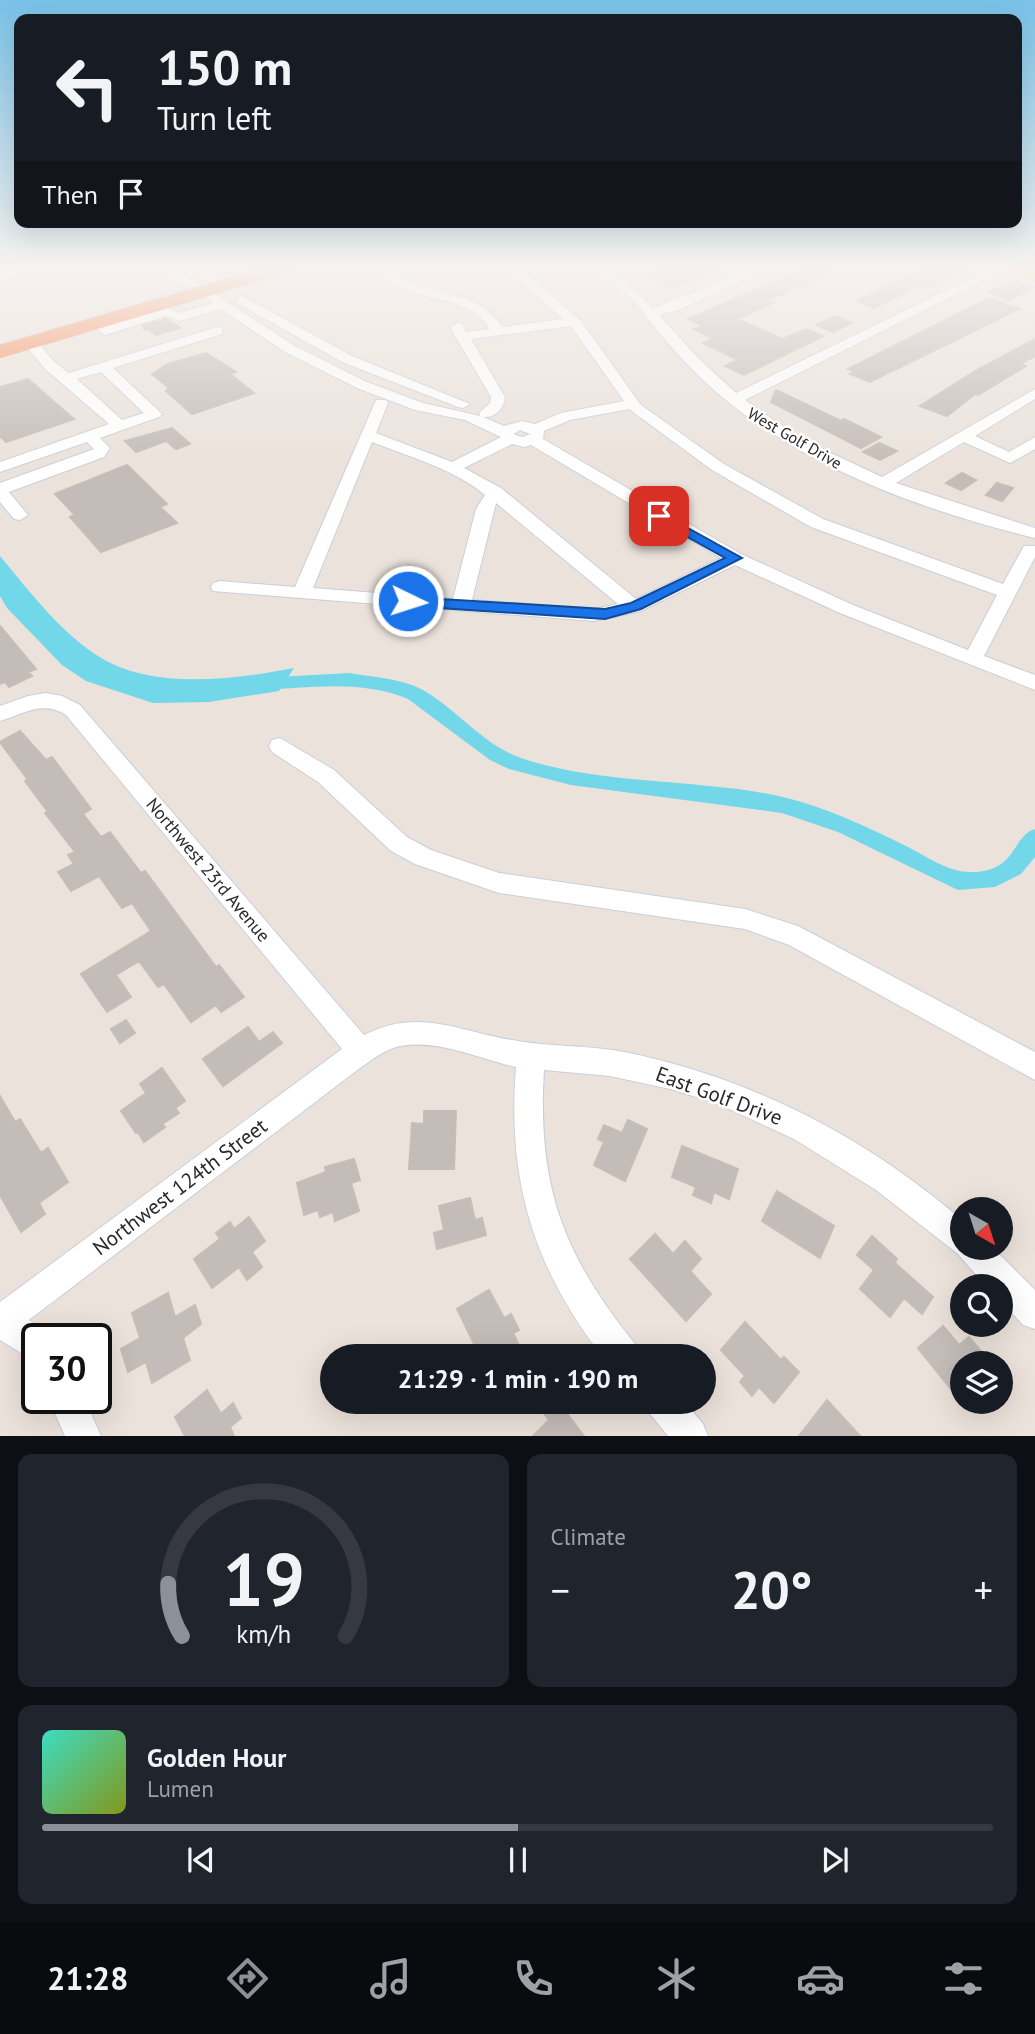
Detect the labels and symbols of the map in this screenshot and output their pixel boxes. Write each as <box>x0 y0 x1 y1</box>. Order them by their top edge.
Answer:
street label: West Golf Drive <box>744 403 846 473</box>
pin <box>629 486 689 546</box>
position arrow <box>371 564 445 638</box>
street label: Northwest 23rd Avenue <box>141 793 275 946</box>
street label: East Golf Drive <box>652 1060 786 1131</box>
street label: Northwest 124th Street <box>87 1112 272 1261</box>
north arrow <box>950 1197 1013 1260</box>
speed limit sign: 30 <box>21 1323 112 1414</box>

